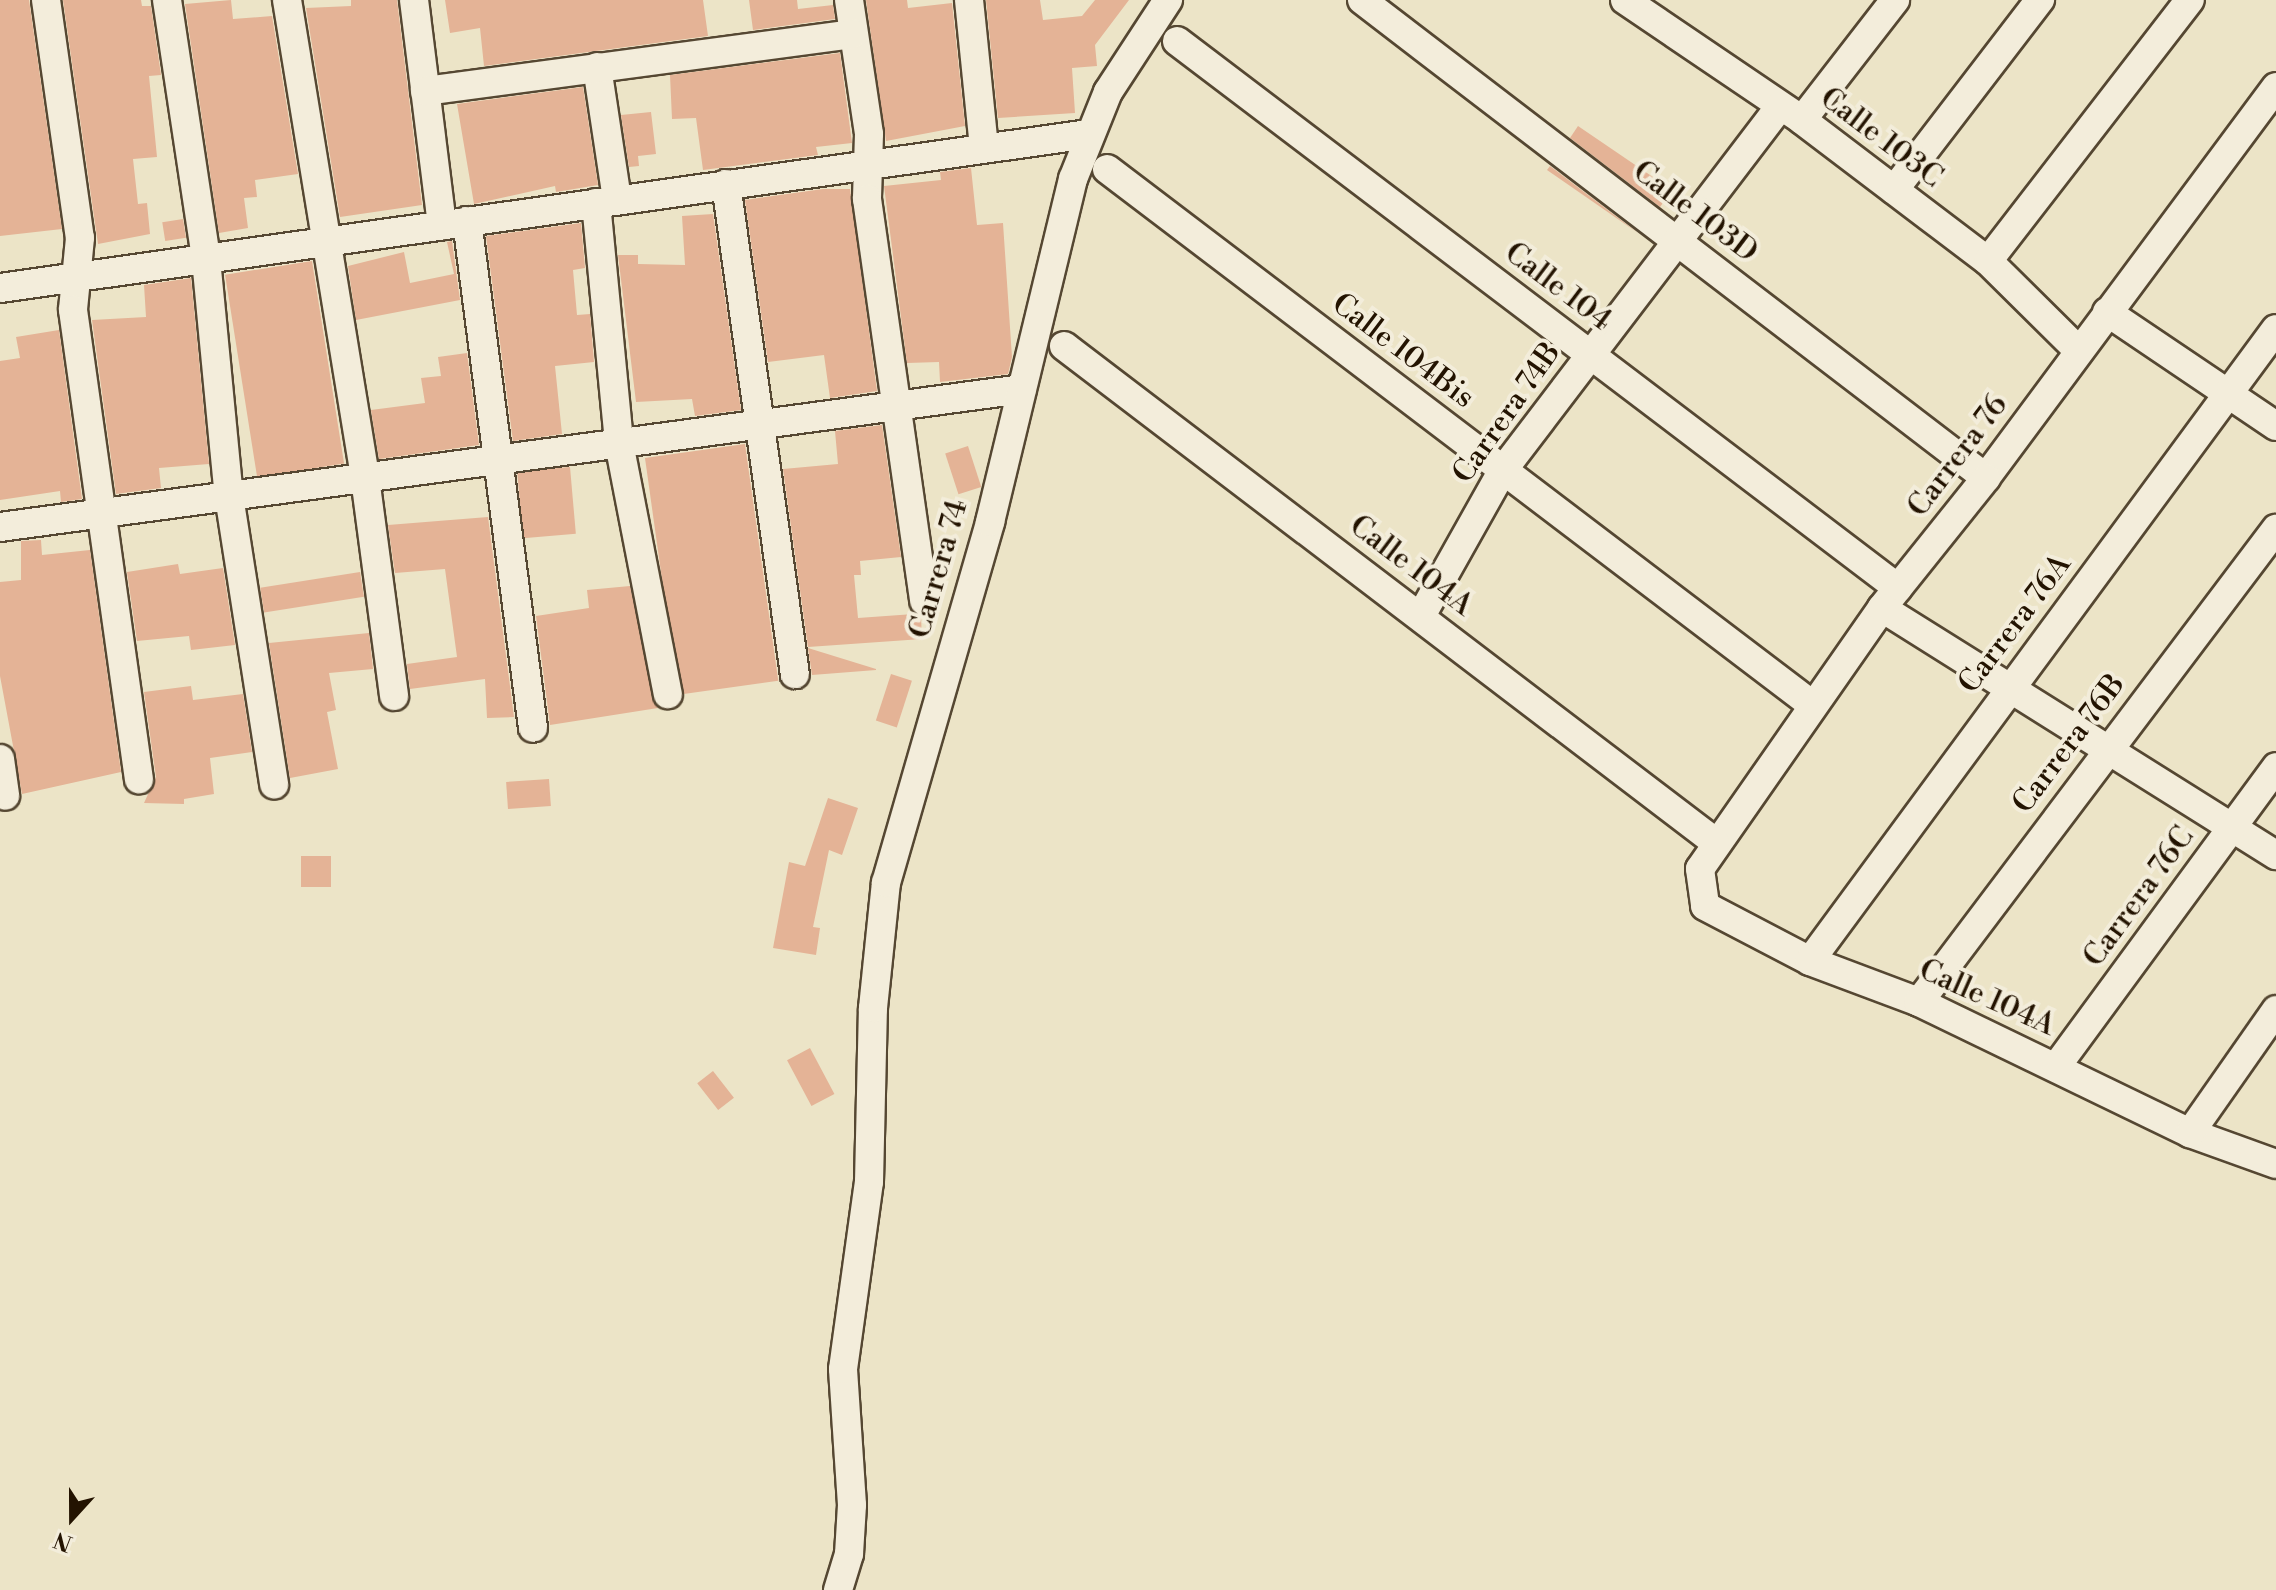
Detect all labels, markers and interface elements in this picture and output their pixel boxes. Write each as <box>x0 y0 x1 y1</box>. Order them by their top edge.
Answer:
street label: Calle 103C <box>1813 80 1949 196</box>
street label: Calle 103D <box>1626 154 1764 270</box>
street label: Calle 104 <box>1497 235 1619 339</box>
street label: Calle 104Bis <box>1325 286 1481 416</box>
street label: Carrera 74B <box>1445 336 1569 490</box>
street label: Carrera 76 <box>1900 388 2016 524</box>
street label: Carrera 74 <box>902 495 976 643</box>
street label: Calle 104A <box>1342 508 1480 624</box>
street label: Carrera 76A <box>1951 548 2079 700</box>
street label: Carrera 76B <box>2005 667 2133 821</box>
street label: Carrera 76C <box>2076 820 2202 974</box>
street label: Calle 104A <box>1913 952 2061 1044</box>
north arrow <box>32 1478 112 1558</box>
text: N <box>50 1525 76 1557</box>

